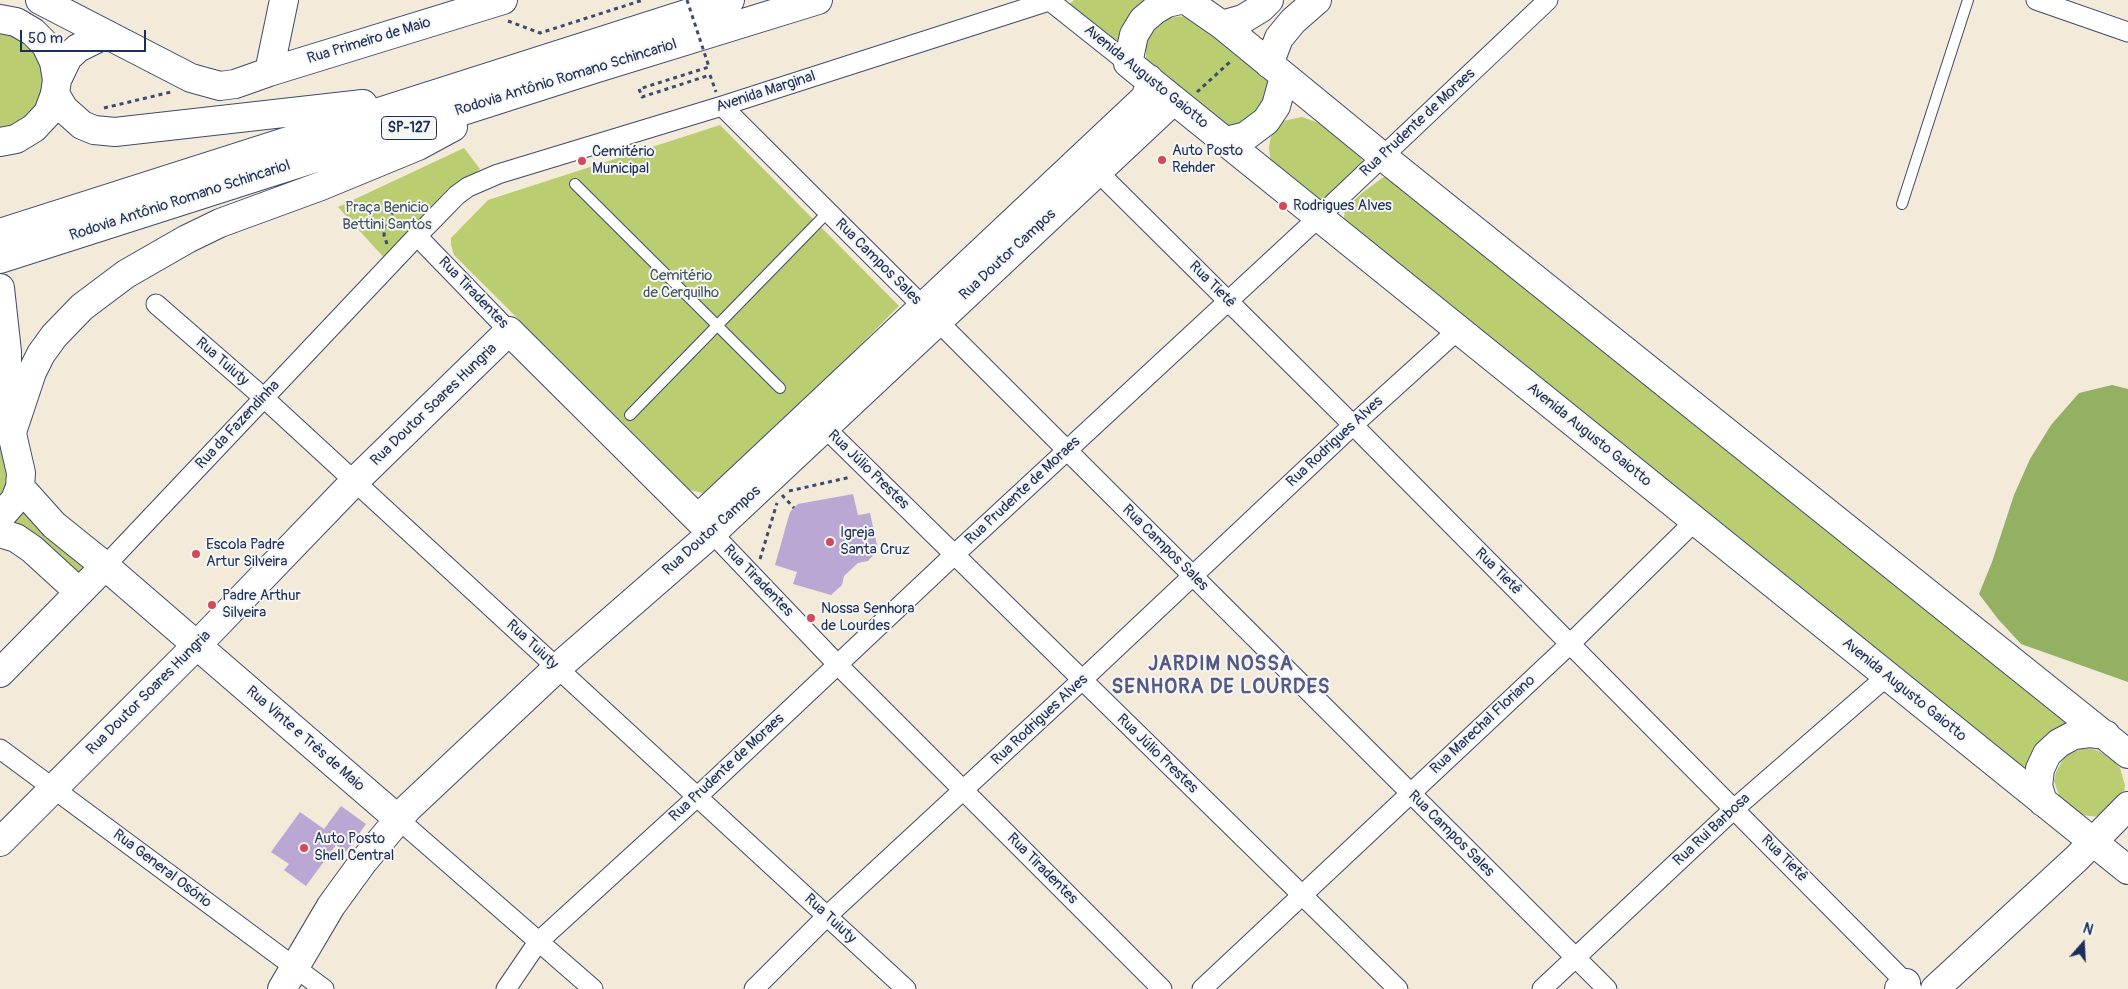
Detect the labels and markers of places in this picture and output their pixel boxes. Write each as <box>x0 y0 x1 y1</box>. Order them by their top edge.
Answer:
place label: Auto Posto Rehder <box>1172 142 1243 177</box>
place label: Cemitério Municipal <box>592 143 655 178</box>
marker: Auto Posto Rehder <box>1156 154 1168 166</box>
marker: Cemitério Municipal <box>576 155 588 167</box>
place label: Rodrigues Alves <box>1293 197 1392 215</box>
marker: Rodrigues Alves <box>1277 200 1289 212</box>
place label: Igreja Santa Cruz <box>840 524 910 559</box>
place label: Escola Padre Artur Silveira <box>206 536 287 571</box>
marker: Igreja Santa Cruz <box>824 536 836 548</box>
marker: Escola Padre Artur Silveira <box>190 548 202 560</box>
place label: Padre Arthur Silveira <box>222 587 301 622</box>
marker: Padre Arthur Silveira <box>206 599 218 611</box>
place label: Nossa Senhora de Lourdes <box>821 600 915 635</box>
marker: Nossa Senhora de Lourdes <box>805 612 817 624</box>
place label: Auto Posto Shell Central <box>314 830 394 865</box>
marker: Auto Posto Shell Central <box>298 842 310 854</box>

